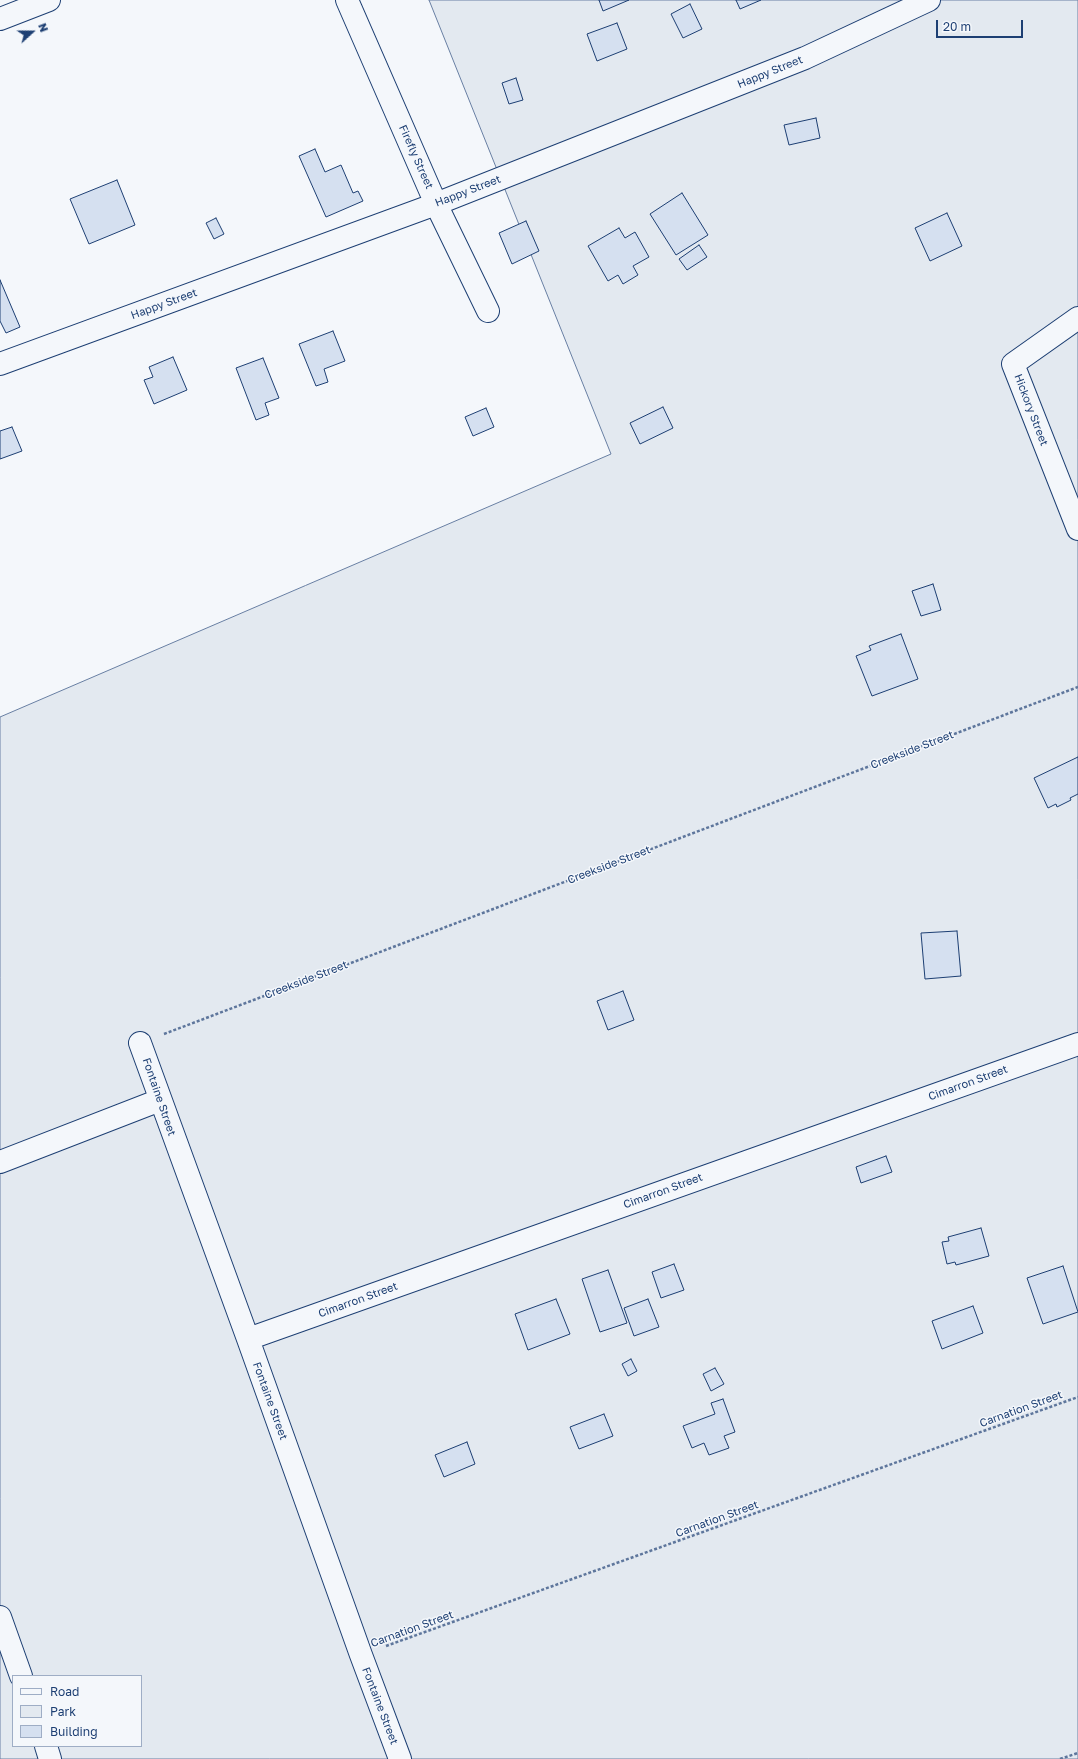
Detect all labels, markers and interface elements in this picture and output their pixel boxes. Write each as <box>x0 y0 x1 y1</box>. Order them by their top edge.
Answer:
north arrow <box>12 12 52 52</box>
scale bar <box>938 12 1025 38</box>
text: 20 m <box>943 19 971 34</box>
text: N <box>36 21 51 34</box>
street label: Happy Street <box>735 53 805 91</box>
street label: Firefly Street <box>396 123 436 191</box>
street label: Happy Street <box>433 172 503 210</box>
street label: Happy Street <box>129 286 199 322</box>
street label: Hickory Street <box>1011 372 1051 448</box>
street label: Creekside Street <box>869 728 955 772</box>
street label: Creekside Street <box>566 843 652 887</box>
street label: Creekside Street <box>263 958 349 1002</box>
street label: Fontaine Street <box>139 1056 179 1138</box>
street label: Cimarron Street <box>926 1063 1010 1103</box>
street label: Cimarron Street <box>621 1171 705 1211</box>
street label: Cimarron Street <box>316 1280 400 1320</box>
street label: Fontaine Street <box>250 1360 290 1442</box>
street label: Carnation Street <box>978 1388 1064 1430</box>
street label: Carnation Street <box>674 1498 760 1540</box>
street label: Carnation Street <box>369 1608 455 1650</box>
street label: Fontaine Street <box>359 1665 401 1747</box>
legend <box>12 1675 142 1747</box>
text: Road <box>50 1684 79 1699</box>
text: Park <box>50 1704 76 1719</box>
text: Building <box>50 1724 98 1739</box>

